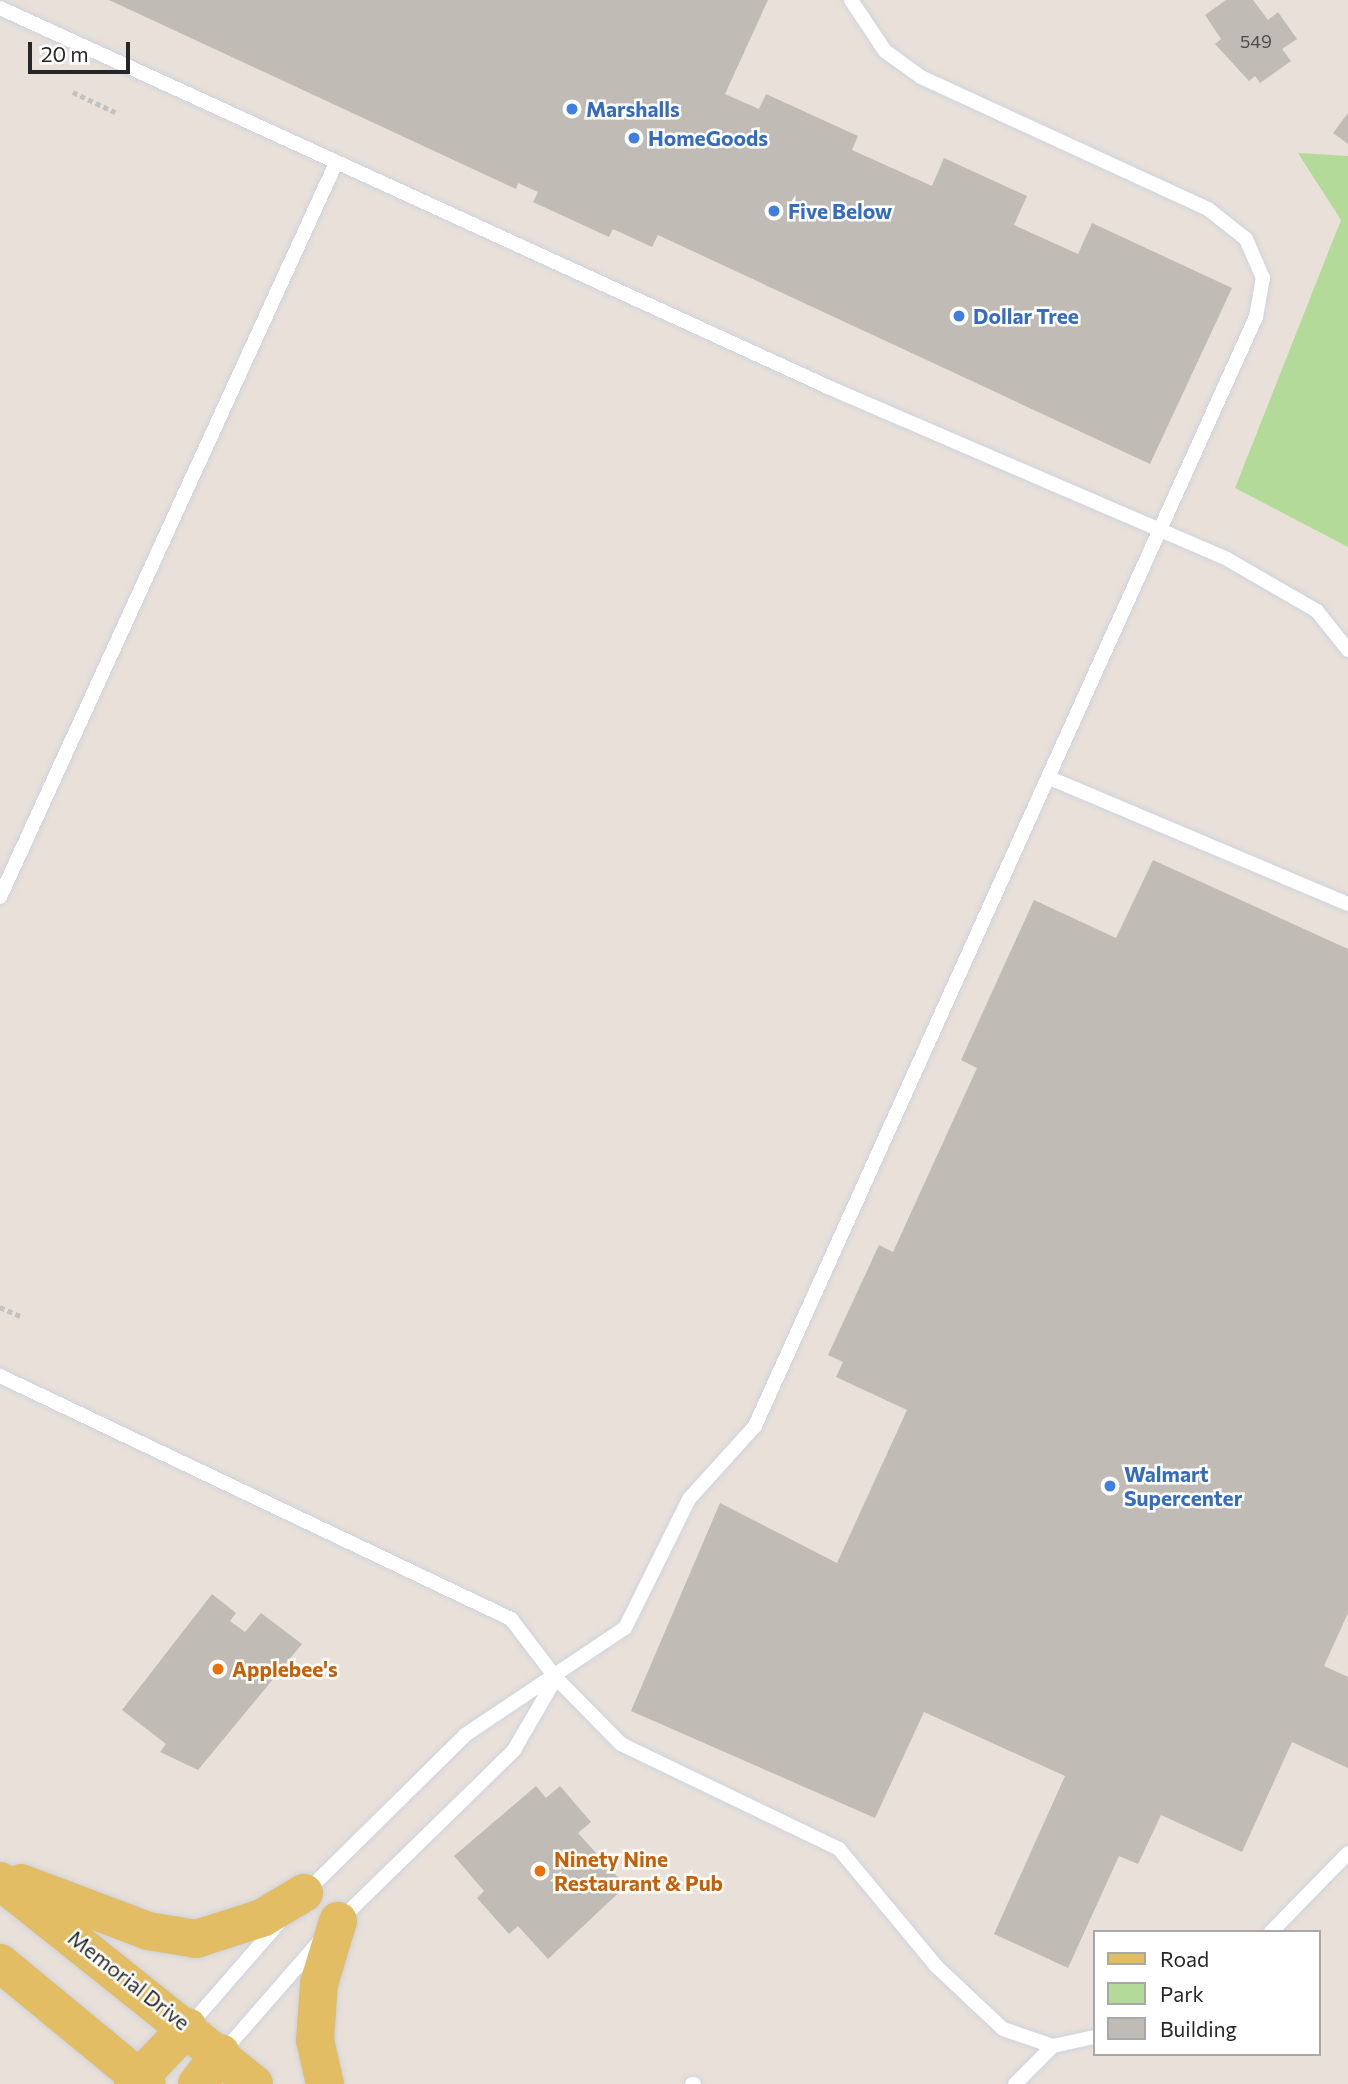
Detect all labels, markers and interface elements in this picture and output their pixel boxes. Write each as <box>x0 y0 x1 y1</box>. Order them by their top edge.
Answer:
scale bar <box>32 28 133 72</box>
house number: 549 <box>1240 30 1272 52</box>
text: 20 m <box>41 41 89 66</box>
place label: Marshalls <box>586 96 680 122</box>
marker: Marshalls <box>564 101 580 117</box>
place label: HomeGoods <box>648 125 768 151</box>
marker: HomeGoods <box>626 130 642 146</box>
place label: Five Below <box>788 198 892 224</box>
marker: Five Below <box>766 203 782 219</box>
place label: Dollar Tree <box>973 303 1079 329</box>
marker: Dollar Tree <box>951 308 967 324</box>
place label: Walmart Supercenter <box>1124 1461 1242 1511</box>
marker: Walmart Supercenter <box>1102 1478 1118 1494</box>
place label: Applebee's <box>232 1656 338 1682</box>
marker: Applebee's <box>210 1661 226 1677</box>
place label: Ninety Nine Restaurant & Pub <box>554 1846 723 1896</box>
marker: Ninety Nine Restaurant & Pub <box>532 1863 548 1879</box>
street label: Memorial Drive <box>63 1925 195 2035</box>
legend <box>1092 1930 1320 2056</box>
text: Road <box>1160 1946 1209 1971</box>
text: Park <box>1160 1981 1204 2006</box>
text: Building <box>1160 2016 1237 2041</box>

